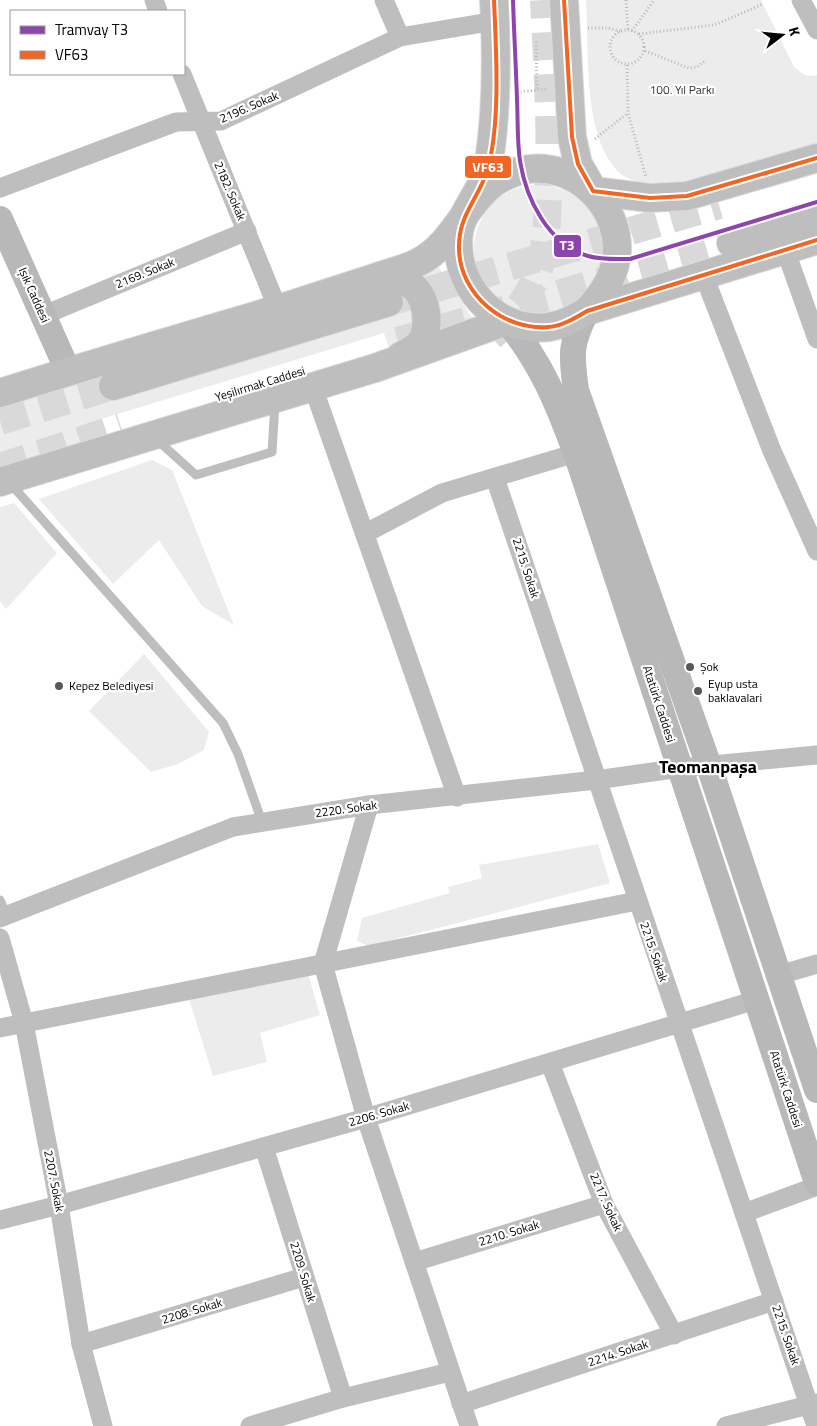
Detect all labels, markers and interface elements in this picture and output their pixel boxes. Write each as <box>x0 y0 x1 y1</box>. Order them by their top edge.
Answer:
legend <box>10 10 185 75</box>
north arrow <box>757 10 807 60</box>
text: Tramvay T3 <box>55 18 128 41</box>
text: K <box>784 24 806 39</box>
text: VF63 <box>55 43 88 66</box>
park label: 100. Yıl Parkı <box>650 80 714 99</box>
street label: 2196. Sokak <box>216 86 281 127</box>
line badge: VF63 <box>464 155 512 179</box>
text: VF63 <box>472 156 504 177</box>
street label: 2182. Sokak <box>210 158 251 223</box>
line badge: T3 <box>553 234 582 258</box>
text: T3 <box>559 234 575 255</box>
street label: 2169. Sokak <box>112 252 178 293</box>
street label: Işık Caddesi <box>14 264 55 326</box>
street label: Yeşilırmak Caddesi <box>212 361 307 406</box>
street label: 2215. Sokak <box>508 535 545 601</box>
place label: Şok <box>700 657 719 676</box>
marker: Şok <box>684 661 696 673</box>
street label: Atatürk Caddesi <box>638 663 681 745</box>
place label: Eyup usta baklavalari <box>708 674 762 707</box>
place label: Kepez Belediyesi <box>69 676 153 695</box>
marker: Kepez Belediyesi <box>53 680 65 692</box>
marker: Eyup usta baklavalari <box>692 685 704 697</box>
district label: Teomanpaşa <box>659 753 757 780</box>
street label: 2220. Sokak <box>314 795 378 822</box>
street label: 2215. Sokak <box>635 919 674 985</box>
street label: Atatürk Caddesi <box>765 1048 808 1130</box>
street label: 2206. Sokak <box>346 1096 412 1131</box>
street label: 2207. Sokak <box>39 1148 70 1214</box>
street label: 2217. Sokak <box>585 1169 628 1234</box>
street label: 2210. Sokak <box>476 1214 542 1251</box>
street label: 2209. Sokak <box>285 1239 322 1305</box>
street label: 2208. Sokak <box>159 1292 225 1329</box>
street label: 2215. Sokak <box>767 1302 806 1368</box>
street label: 2214. Sokak <box>585 1334 651 1371</box>

